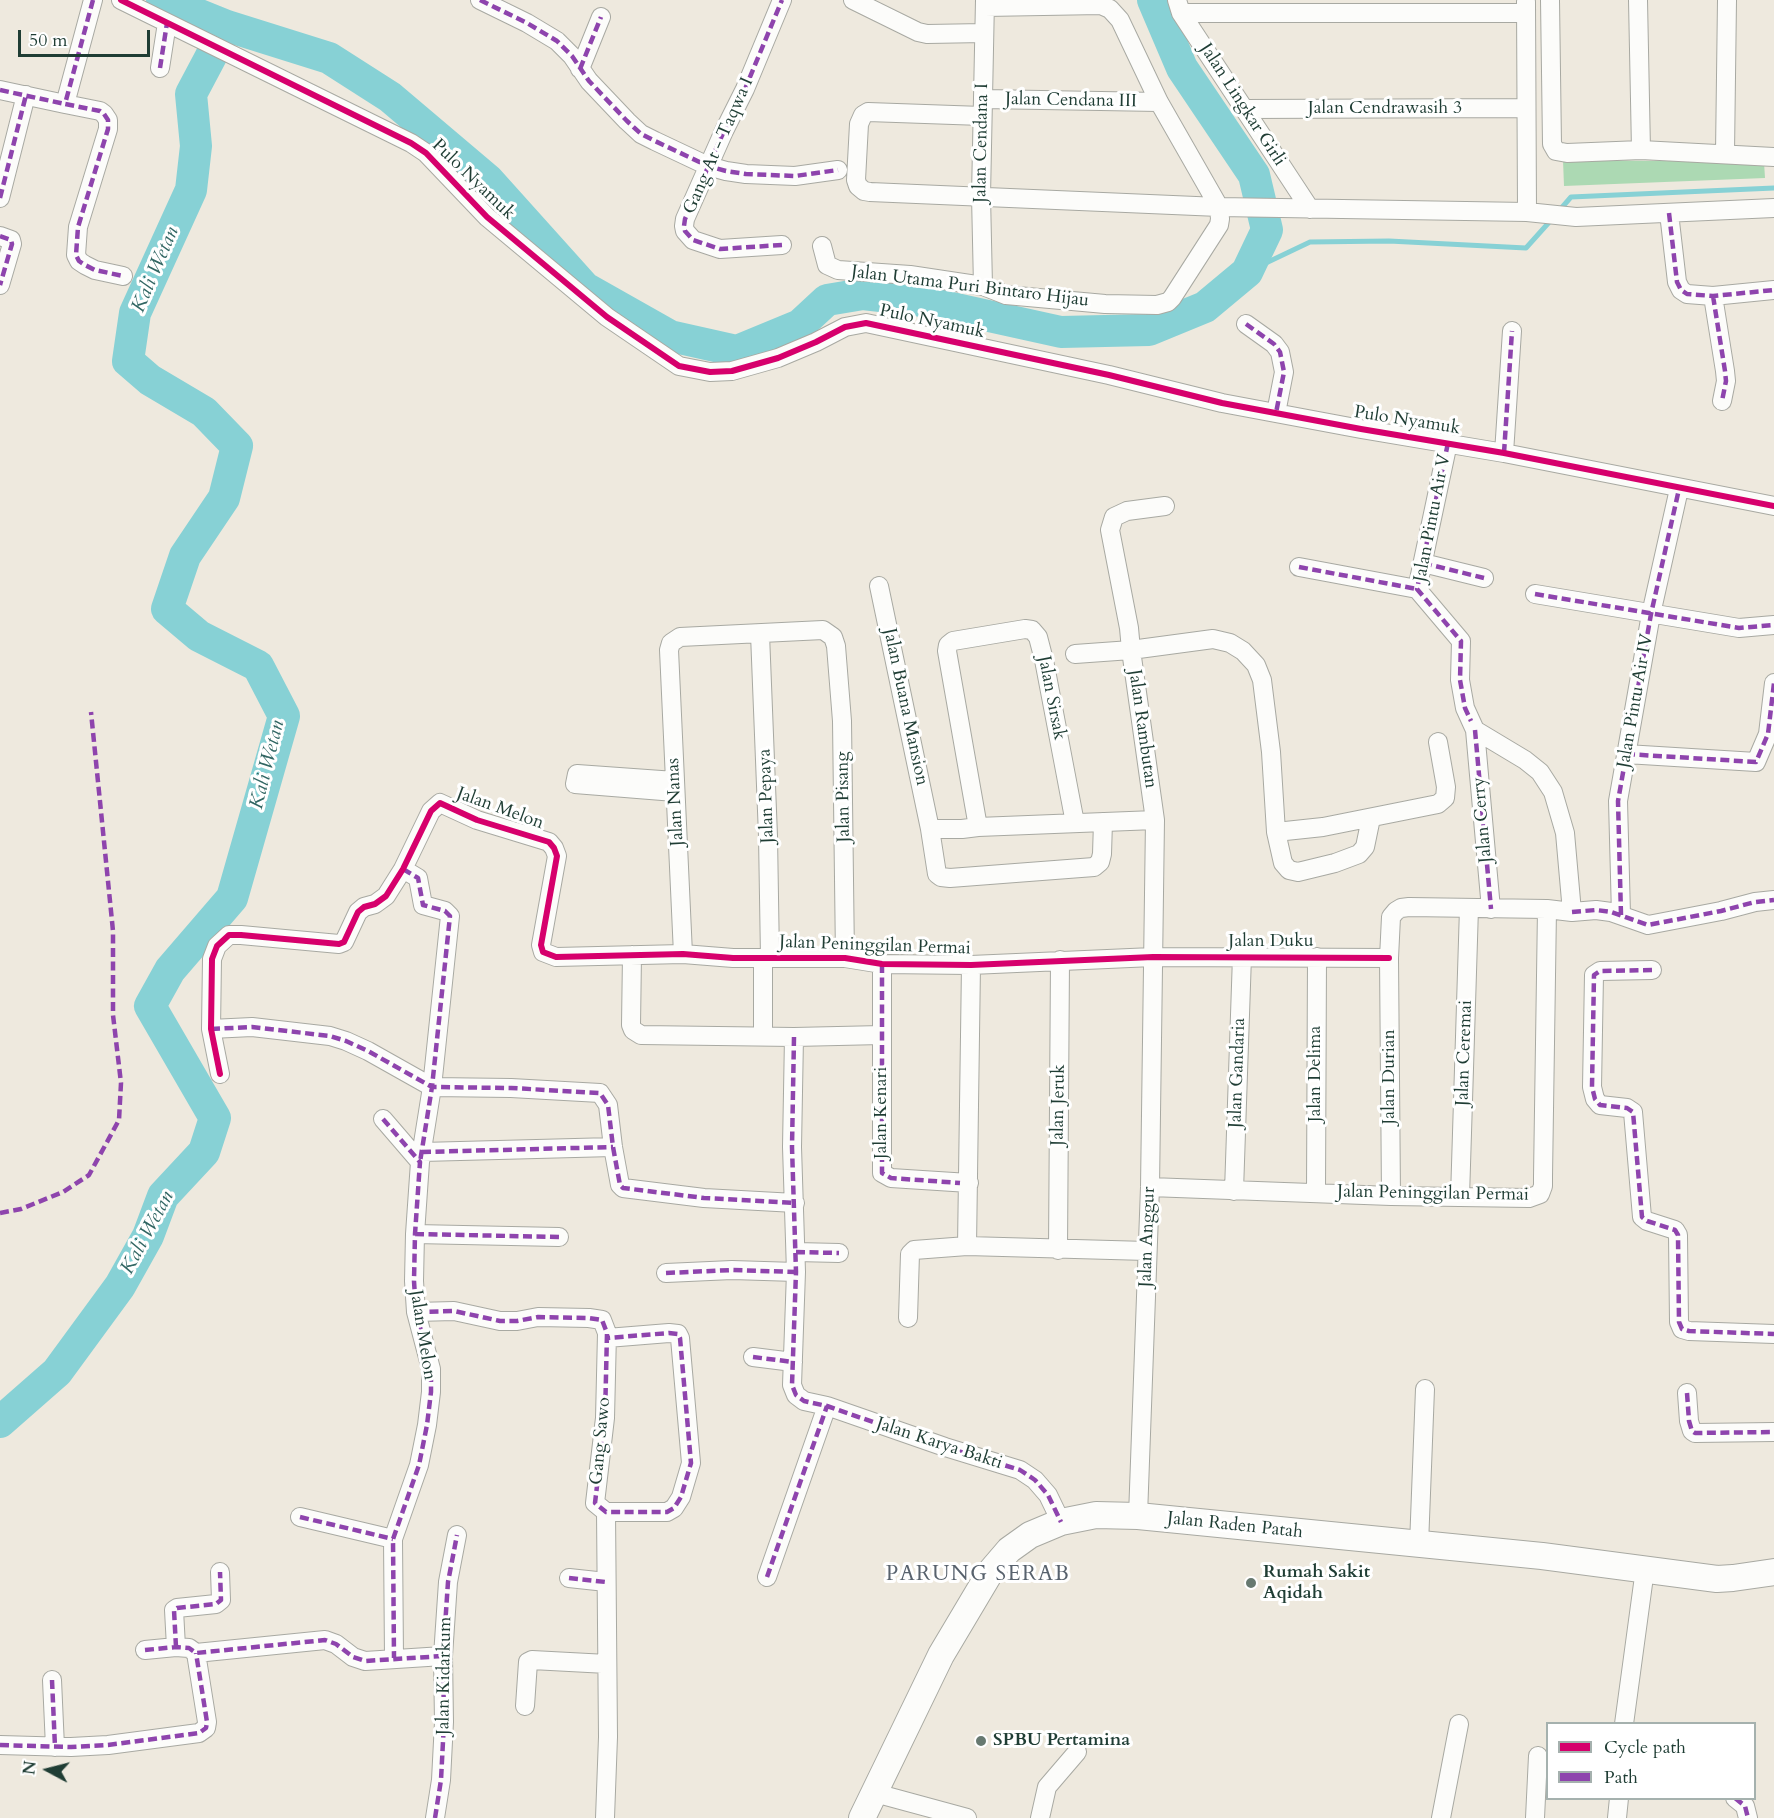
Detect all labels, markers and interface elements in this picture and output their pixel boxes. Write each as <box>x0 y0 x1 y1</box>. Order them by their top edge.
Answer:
scale bar <box>21 18 153 56</box>
text: 50 m <box>29 28 68 53</box>
street label: Jalan Lingkar Girli <box>1194 40 1290 170</box>
street label: Gang At - Taqwa I <box>679 74 759 218</box>
street label: Jalan Cendana I <box>970 83 994 203</box>
street label: Jalan Cendana III <box>1005 89 1137 113</box>
street label: Jalan Cendrawasih 3 <box>1308 98 1462 120</box>
street label: Pulo Nyamuk <box>427 135 519 225</box>
water label: Kali Wetan <box>127 224 185 316</box>
street label: Jalan Utama Puri Bintaro Hijau <box>850 262 1090 312</box>
street label: Pulo Nyamuk <box>877 300 987 344</box>
street label: Pulo Nyamuk <box>1352 402 1462 440</box>
street label: Jalan Pintu Air V <box>1410 452 1456 584</box>
street label: Jalan Buana Mansion <box>878 626 932 788</box>
street label: Jalan Pintu Air IV <box>1614 632 1658 770</box>
street label: Jalan Sirsak <box>1032 654 1070 742</box>
street label: Jalan Rambutan <box>1123 668 1161 790</box>
water label: Kali Wetan <box>245 718 291 812</box>
street label: Jalan Pepaya <box>755 748 779 844</box>
street label: Jalan Pisang <box>832 751 856 843</box>
street label: Jalan Nanas <box>663 757 689 847</box>
street label: Jalan Cerry <box>1468 776 1498 864</box>
street label: Jalan Melon <box>454 783 546 835</box>
street label: Jalan Duku <box>1228 931 1314 953</box>
street label: Jalan Peninggilan Permai <box>779 932 971 960</box>
street label: Jalan Ceremai <box>1452 1000 1478 1106</box>
street label: Jalan Gandaria <box>1225 1018 1251 1128</box>
street label: Jalan Delima <box>1305 1026 1327 1122</box>
street label: Jalan Durian <box>1379 1029 1401 1125</box>
street label: Jalan Jeruk <box>1047 1064 1071 1146</box>
street label: Jalan Kenari <box>871 1067 893 1159</box>
street label: Jalan Peninggilan Permai <box>1337 1182 1529 1206</box>
street label: Jalan Anggur <box>1135 1186 1161 1288</box>
water label: Kali Wetan <box>116 1187 180 1279</box>
street label: Jalan Melon <box>404 1288 440 1382</box>
street label: Gang Sawo <box>586 1396 616 1486</box>
street label: Jalan Karya Bakti <box>873 1413 1005 1475</box>
street label: Jalan Raden Patah <box>1166 1508 1304 1544</box>
district label: PARUNG SERAB <box>886 1562 1070 1588</box>
place label: Rumah Sakit Aqidah <box>1263 1562 1370 1604</box>
marker: Rumah Sakit Aqidah <box>1244 1576 1258 1590</box>
street label: Jalan Kidarkum <box>433 1617 457 1735</box>
legend <box>1546 1722 1756 1800</box>
place label: SPBU Pertamina <box>993 1730 1130 1752</box>
marker: SPBU Pertamina <box>974 1734 988 1748</box>
text: Cycle path <box>1604 1735 1686 1760</box>
north arrow <box>18 1740 78 1800</box>
text: N <box>18 1760 42 1776</box>
text: Path <box>1604 1765 1638 1790</box>

